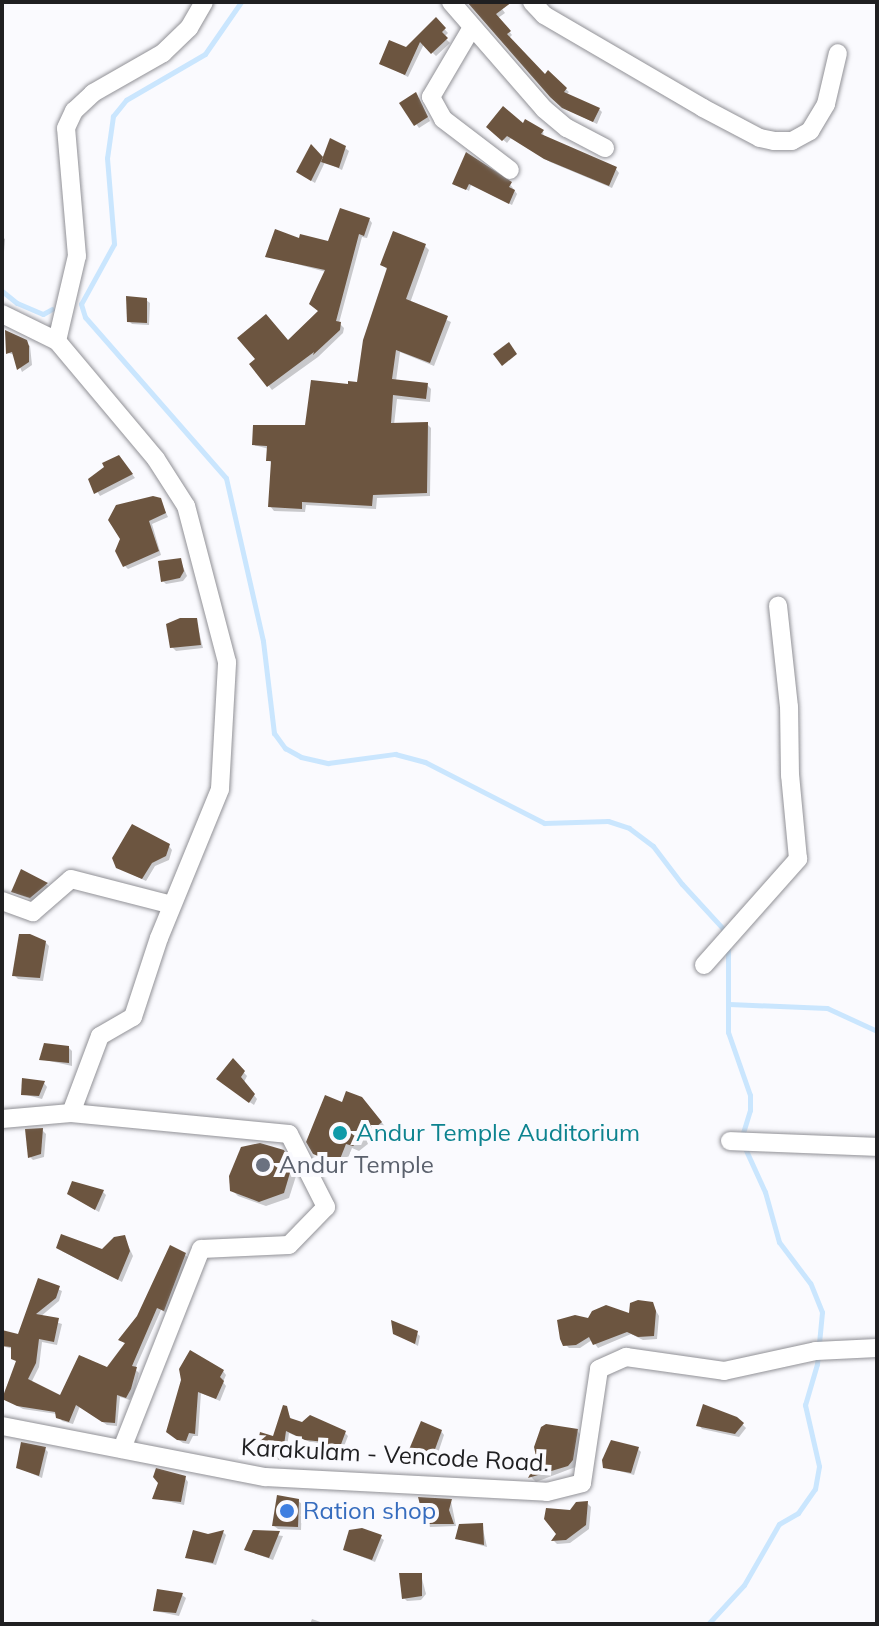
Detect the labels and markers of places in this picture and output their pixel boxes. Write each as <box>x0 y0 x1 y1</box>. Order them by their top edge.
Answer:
place label: Andur Temple Auditorium <box>356 1119 640 1147</box>
marker: Andur Temple Auditorium <box>331 1124 349 1142</box>
place label: Andur Temple <box>279 1151 434 1179</box>
marker: Andur Temple <box>254 1156 272 1174</box>
place label: Ration shop <box>303 1497 436 1525</box>
marker: Ration shop <box>278 1502 296 1520</box>

